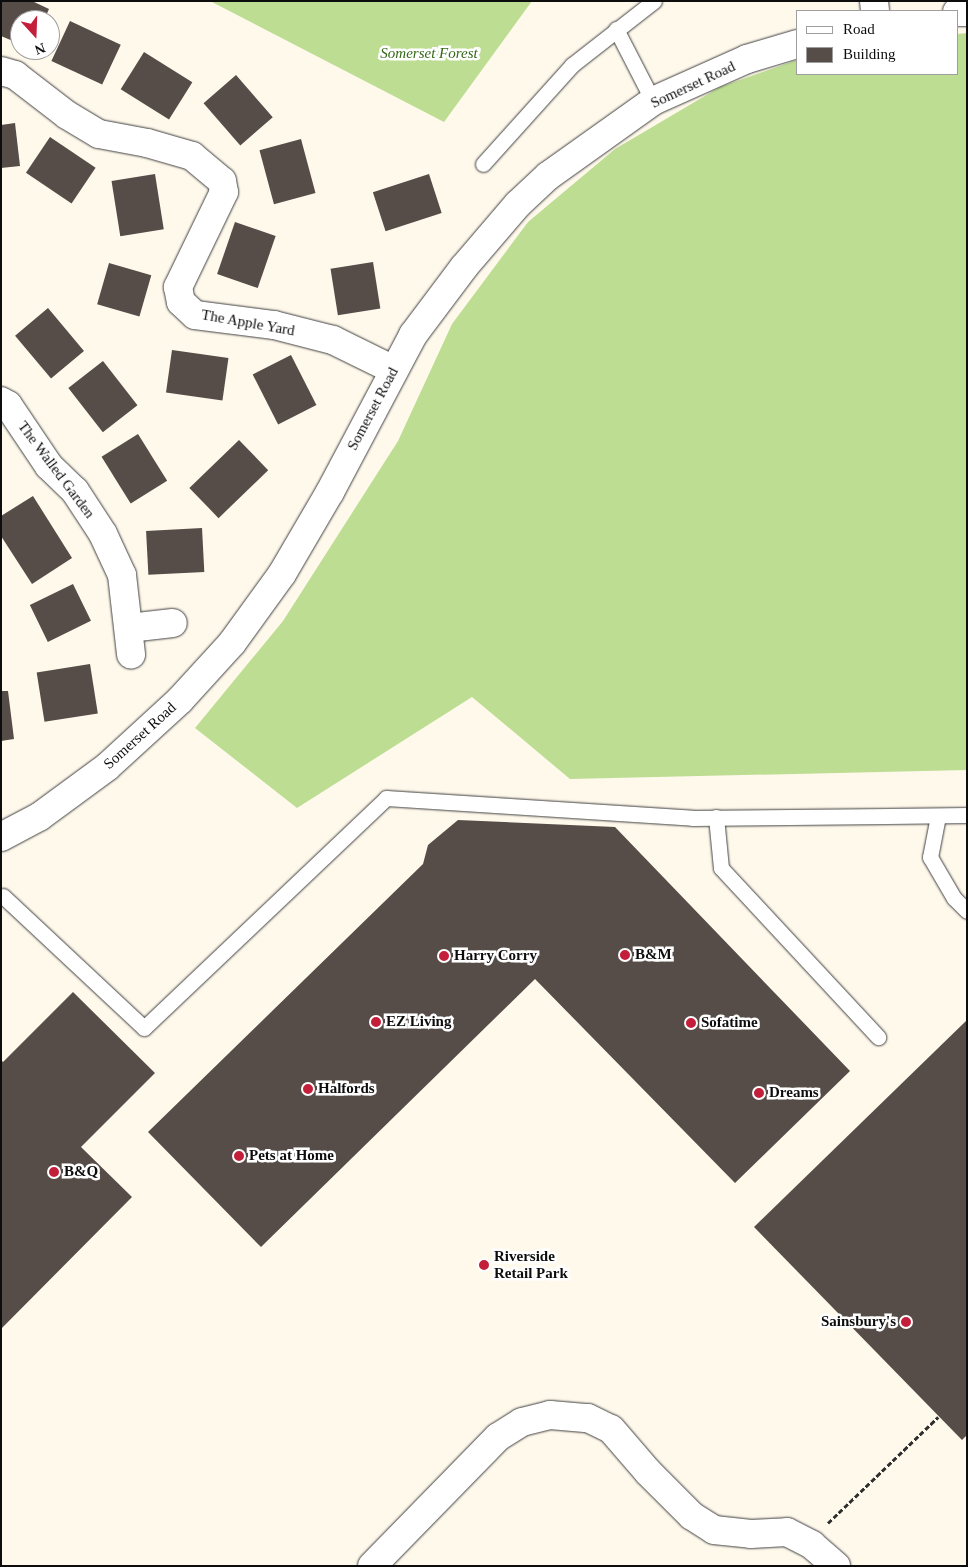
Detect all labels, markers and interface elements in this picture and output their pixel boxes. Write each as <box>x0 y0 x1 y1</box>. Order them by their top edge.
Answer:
north arrow <box>10 10 60 60</box>
legend <box>796 10 958 75</box>
text: Road <box>843 21 875 37</box>
text: N <box>33 40 47 57</box>
park label: Somerset Forest <box>380 45 478 63</box>
text: Building <box>843 46 896 62</box>
street label: Somerset Road <box>648 58 738 112</box>
street label: The Apple Yard <box>199 306 297 340</box>
street label: Somerset Road <box>344 364 402 454</box>
street label: The Walled Garden <box>14 418 98 522</box>
street label: Somerset Road <box>100 699 180 773</box>
place label: B&M <box>635 946 672 964</box>
place label: Harry Corry <box>454 947 537 965</box>
marker: B&M <box>619 949 631 961</box>
marker: Harry Corry <box>438 950 450 962</box>
place label: EZ Living <box>386 1013 451 1031</box>
place label: Sofatime <box>701 1014 758 1032</box>
marker: EZ Living <box>370 1016 382 1028</box>
marker: Sofatime <box>685 1017 697 1029</box>
place label: Halfords <box>318 1080 375 1098</box>
marker: Halfords <box>302 1083 314 1095</box>
place label: Dreams <box>769 1084 819 1102</box>
marker: Dreams <box>753 1087 765 1099</box>
place label: Pets at Home <box>249 1147 334 1165</box>
marker: Pets at Home <box>233 1150 245 1162</box>
place label: B&Q <box>64 1163 98 1181</box>
marker: B&Q <box>48 1166 60 1178</box>
place label: Riverside Retail Park <box>494 1247 568 1282</box>
marker: Riverside Retail Park <box>478 1259 490 1271</box>
place label: Sainsbury's <box>821 1313 896 1331</box>
marker: Sainsbury's <box>900 1316 912 1328</box>

